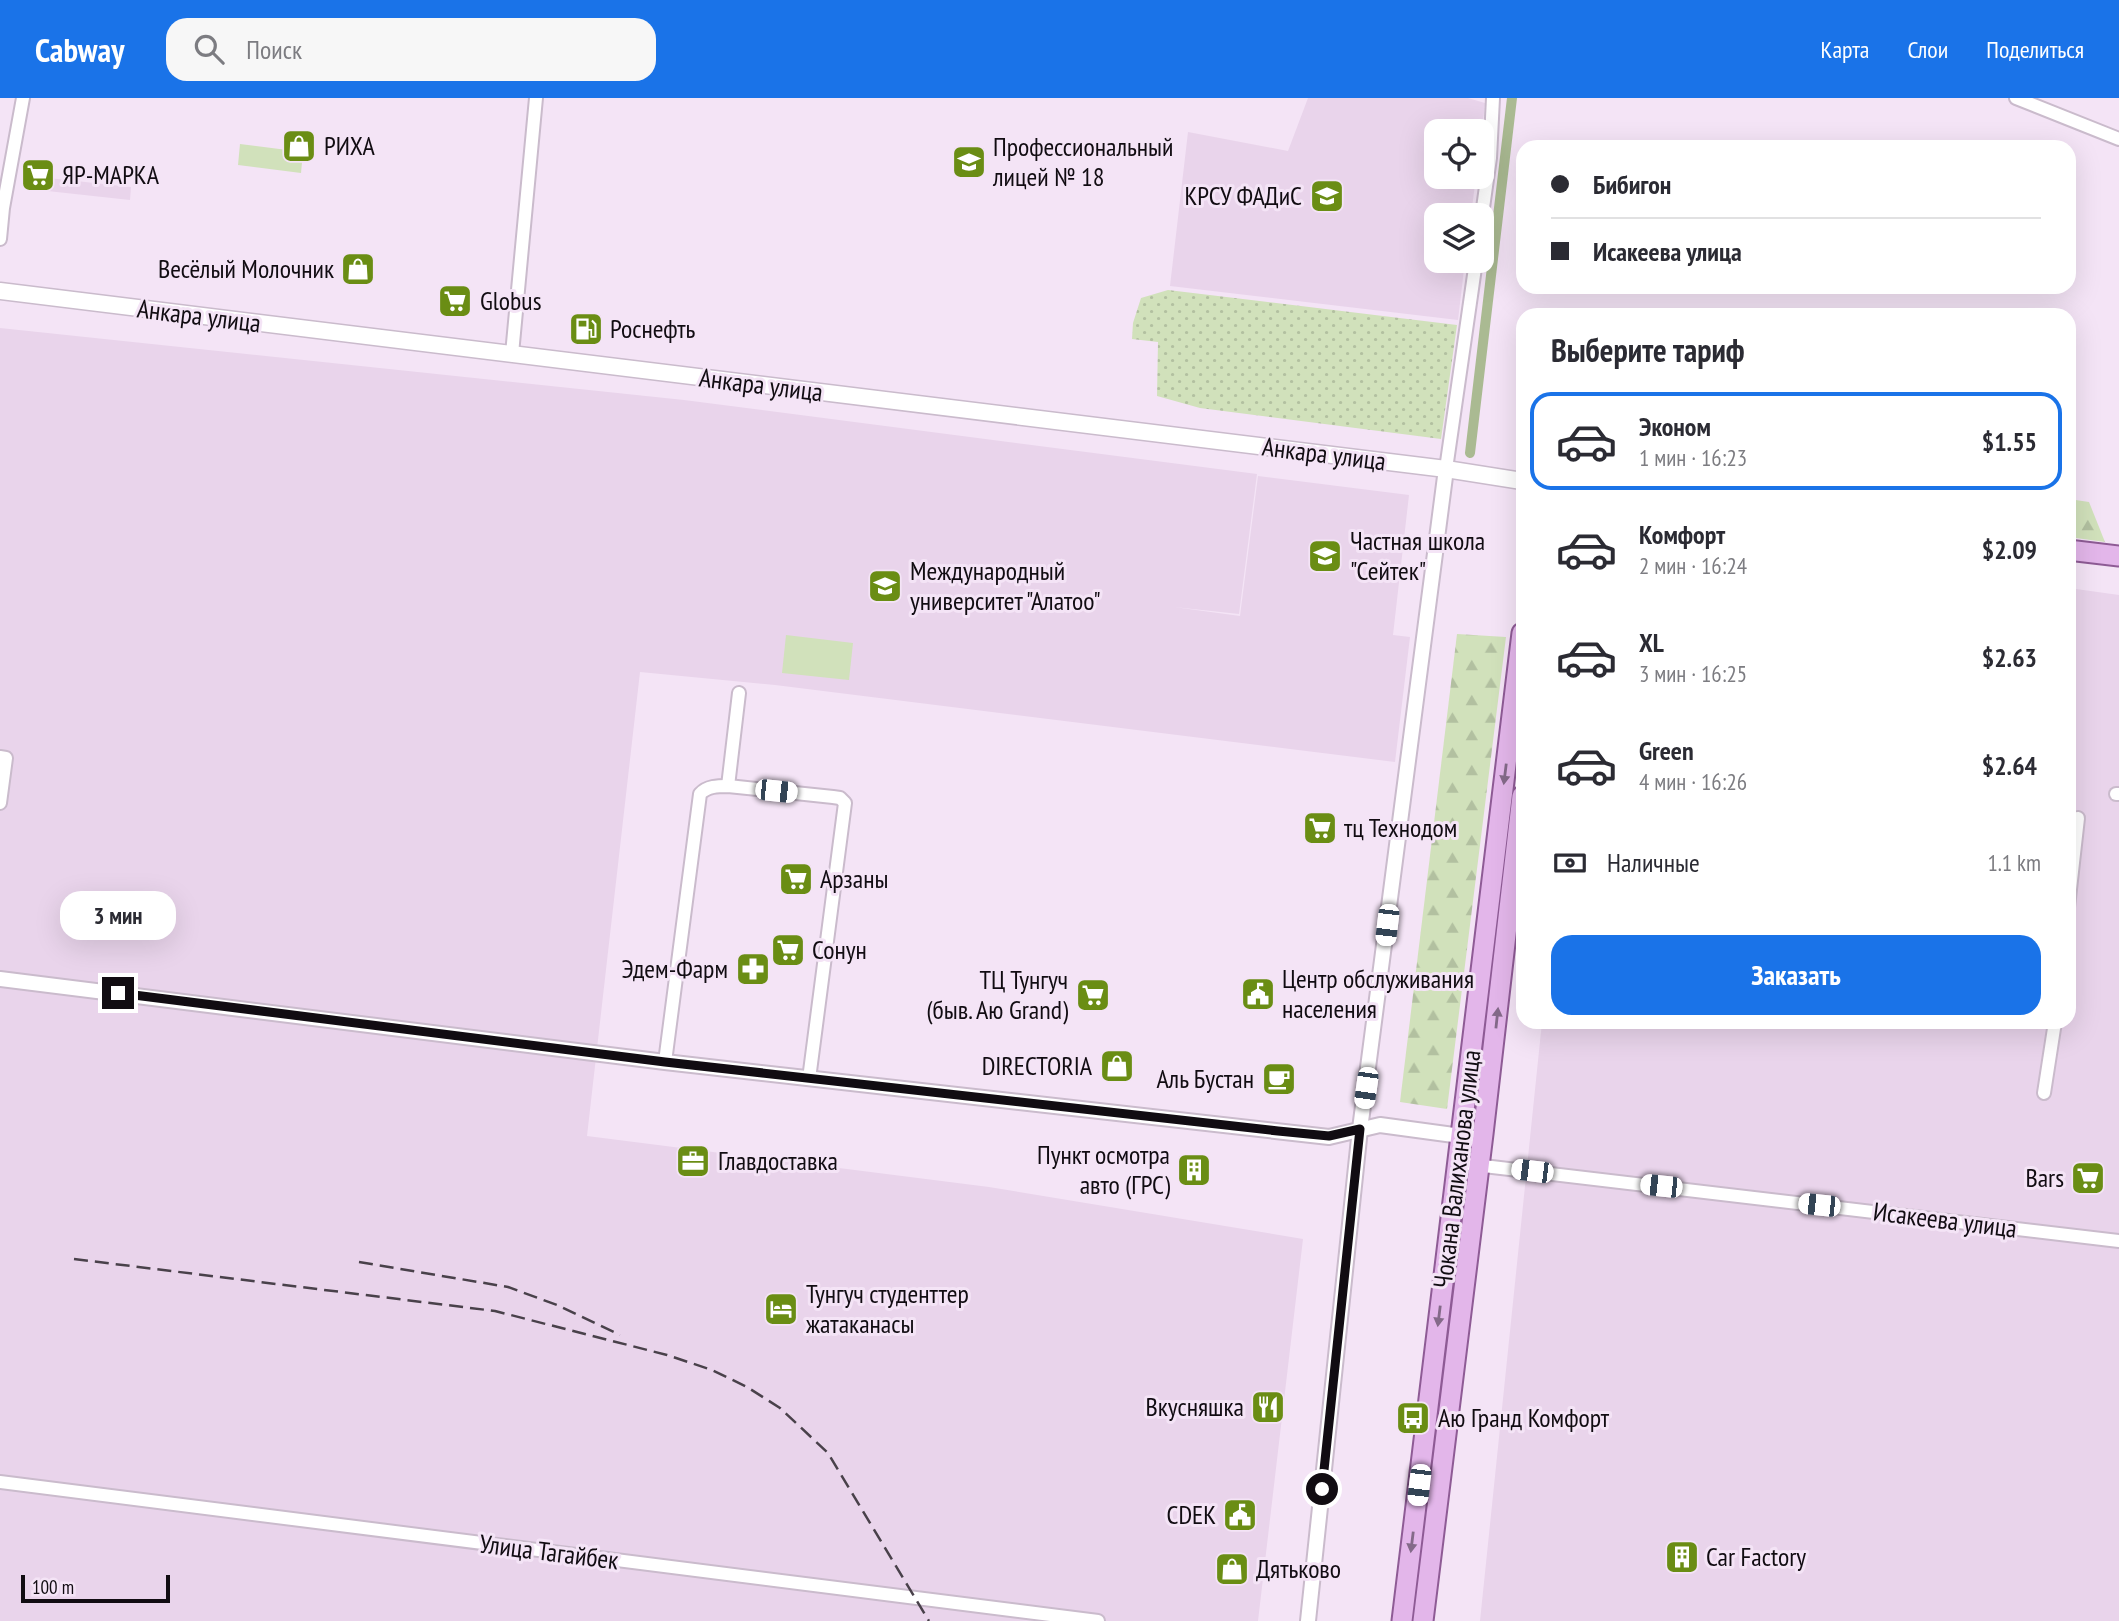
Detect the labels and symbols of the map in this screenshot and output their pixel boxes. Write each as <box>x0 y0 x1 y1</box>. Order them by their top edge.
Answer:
shop icon: РИХА <box>280 127 318 165</box>
place label: РИХА <box>324 129 376 162</box>
place label: Профессиональный лицей № 18 <box>992 130 1174 193</box>
school or university icon: Профессиональный лицей № 18 <box>950 143 988 181</box>
supermarket icon: ЯР-МАРКА <box>19 156 57 194</box>
place label: ЯР-МАРКА <box>62 158 160 191</box>
school or university icon: КРСУ ФАДиС <box>1308 177 1346 215</box>
place label: КРСУ ФАДиС <box>1185 179 1302 212</box>
shop icon: Весёлый Молочник <box>339 250 377 288</box>
place label: Весёлый Молочник <box>158 252 334 285</box>
supermarket icon: Globus <box>436 282 474 320</box>
place label: Globus <box>480 284 541 317</box>
street label: Анкара улица <box>135 292 263 339</box>
fuel station icon: Роснефть <box>567 310 605 348</box>
place label: Роснефть <box>610 312 696 345</box>
street label: Анкара улица <box>697 361 825 408</box>
street label: Анкара улица <box>1260 430 1388 477</box>
place label: Частная школа "Сейтек" <box>1350 524 1485 587</box>
school or university icon: Частная школа "Сейтек" <box>1306 537 1344 575</box>
place label: Международный университет "Алатоо" <box>910 554 1101 617</box>
school or university icon: Международный университет "Алатоо" <box>866 567 904 605</box>
one-way arrow <box>1500 763 1511 785</box>
car <box>755 778 798 804</box>
supermarket icon: тц Технодом <box>1301 809 1339 847</box>
place label: тц Технодом <box>1344 811 1457 844</box>
supermarket icon: Арзаны <box>777 860 815 898</box>
place label: Арзаны <box>820 862 888 895</box>
callout: 3 мин <box>60 892 176 940</box>
car <box>1375 903 1400 947</box>
supermarket icon: Сонун <box>769 931 807 969</box>
place label: Сонун <box>812 933 867 966</box>
pharmacy icon: Эдем-Фарм <box>734 950 772 988</box>
place label: Эдем-Фарм <box>622 952 728 985</box>
place label: Центр обслуживания населения <box>1282 962 1474 1025</box>
place label: ТЦ Тунгуч (быв. Аю Grand) <box>927 963 1068 1026</box>
public building icon: Центр обслуживания населения <box>1239 975 1277 1013</box>
supermarket icon: ТЦ Тунгуч (быв. Аю Grand) <box>1074 976 1112 1014</box>
route end <box>102 977 134 1009</box>
one-way arrow <box>1491 1007 1502 1029</box>
shop icon: DIRECTORIA <box>1098 1047 1136 1085</box>
street label: Чокана Валиханова улица <box>1426 1048 1487 1290</box>
place label: DIRECTORIA <box>982 1049 1093 1082</box>
cafe icon: Аль Бустан <box>1260 1060 1298 1098</box>
place label: Аль Бустан <box>1156 1062 1254 1095</box>
car <box>1353 1066 1380 1110</box>
place label: Пункт осмотра авто (ГРС) <box>1037 1138 1170 1201</box>
office icon: Главдоставка <box>674 1142 712 1180</box>
place label: Главдоставка <box>718 1144 838 1177</box>
building icon: Пункт осмотра авто (ГРС) <box>1175 1151 1213 1189</box>
car <box>1510 1158 1555 1184</box>
supermarket icon: Bars <box>2069 1159 2107 1197</box>
place label: Bars <box>2025 1161 2064 1194</box>
car <box>1640 1173 1683 1199</box>
car <box>1798 1192 1841 1218</box>
street label: Исакеева улица <box>1871 1194 2019 1245</box>
place label: Тунгуч студенттер жатаканасы <box>806 1277 969 1340</box>
hotel icon: Тунгуч студенттер жатаканасы <box>762 1290 800 1328</box>
one-way arrow <box>1434 1305 1445 1327</box>
restaurant icon: Вкусняшка <box>1249 1388 1287 1426</box>
place label: Вкусняшка <box>1146 1390 1244 1423</box>
bus stop icon: Аю Гранд Комфорт <box>1394 1399 1432 1437</box>
place label: Аю Гранд Комфорт <box>1438 1401 1610 1434</box>
car <box>1407 1463 1432 1507</box>
route start <box>1306 1473 1338 1505</box>
public building icon: CDEK <box>1221 1496 1259 1534</box>
place label: CDEK <box>1166 1498 1216 1531</box>
street label: Улица Тагайбек <box>478 1527 620 1576</box>
one-way arrow <box>1406 1531 1417 1553</box>
building icon: Car Factory <box>1663 1538 1701 1576</box>
place label: Car Factory <box>1706 1540 1806 1573</box>
shop icon: Дятьково <box>1213 1550 1251 1588</box>
place label: Дятьково <box>1256 1552 1341 1585</box>
scale bar <box>21 1572 170 1604</box>

